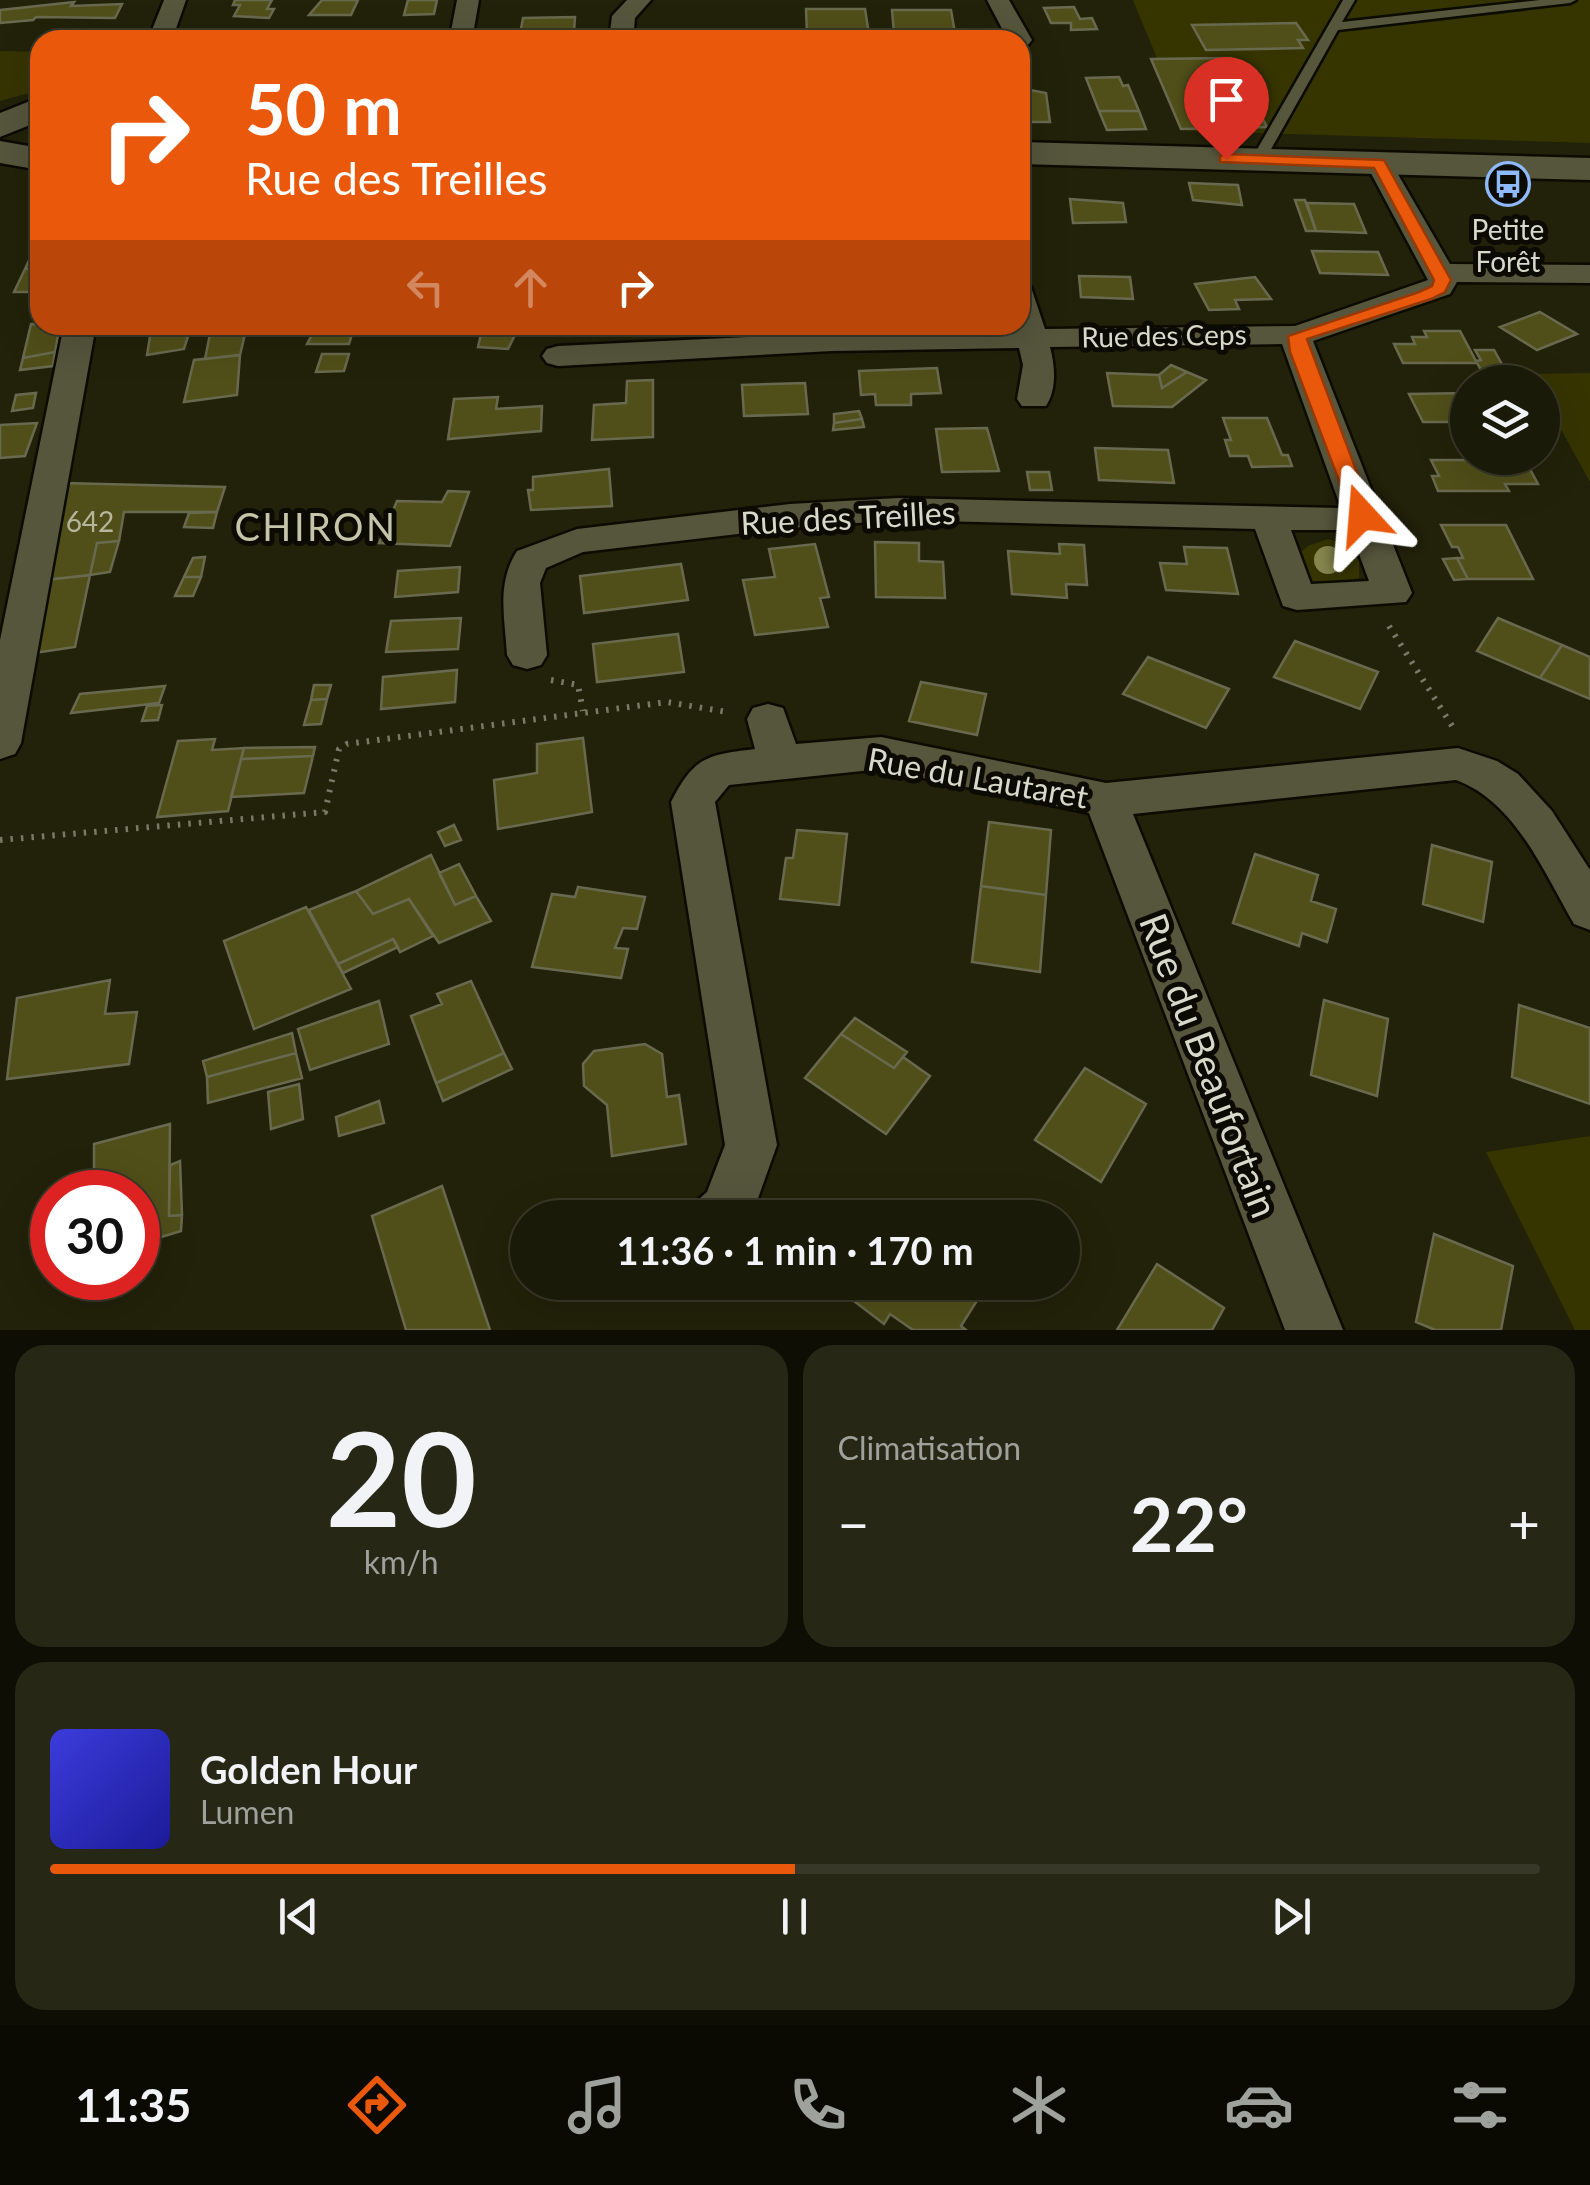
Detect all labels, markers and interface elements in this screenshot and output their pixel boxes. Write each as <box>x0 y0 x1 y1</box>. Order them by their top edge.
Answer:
pin <box>1184 57 1269 160</box>
text: 50 m <box>245 66 402 150</box>
icon: right <box>80 70 210 200</box>
icon: arrive <box>1199 72 1254 127</box>
text: Rue des Treilles <box>245 151 547 205</box>
bus stop icon: Petite Forêt <box>1485 161 1531 207</box>
place label: Petite Forêt <box>1472 212 1544 278</box>
icon: left <box>398 260 453 315</box>
icon: ahead <box>503 260 558 315</box>
icon: right <box>608 260 663 315</box>
street label: Rue des Ceps <box>1081 317 1247 353</box>
map controls <box>1450 365 1560 475</box>
button: layers <box>1450 365 1560 475</box>
position arrow <box>1310 463 1414 567</box>
street label: Rue des Treilles <box>740 492 956 542</box>
district label: CHIRON <box>234 503 398 549</box>
house number: 642 <box>66 504 114 538</box>
street label: Rue du Lautaret <box>865 738 1092 816</box>
street label: Rue du Beaufortain <box>1131 907 1289 1223</box>
speed limit sign: 30 <box>30 1170 160 1300</box>
text: 11:36 · 1 min · 170 m <box>616 1227 974 1273</box>
text: 20 <box>326 1399 477 1555</box>
text: Climatisation <box>838 1428 1021 1467</box>
text: 22° <box>1130 1478 1248 1568</box>
text: − <box>838 1490 869 1556</box>
text: + <box>1508 1490 1540 1556</box>
text: km/h <box>364 1542 439 1581</box>
text: Golden Hour <box>200 1746 417 1792</box>
text: Lumen <box>200 1792 294 1831</box>
icon: previous <box>271 1889 326 1944</box>
icon: pause <box>767 1889 822 1944</box>
icon: next <box>1264 1889 1319 1944</box>
icon: directions <box>342 2070 412 2140</box>
icon: music <box>562 2070 632 2140</box>
icon: phone <box>783 2070 853 2140</box>
icon: climate <box>1004 2070 1074 2140</box>
icon: car <box>1224 2070 1294 2140</box>
icon: filters <box>1445 2070 1515 2140</box>
text: 11:35 <box>75 2078 191 2132</box>

